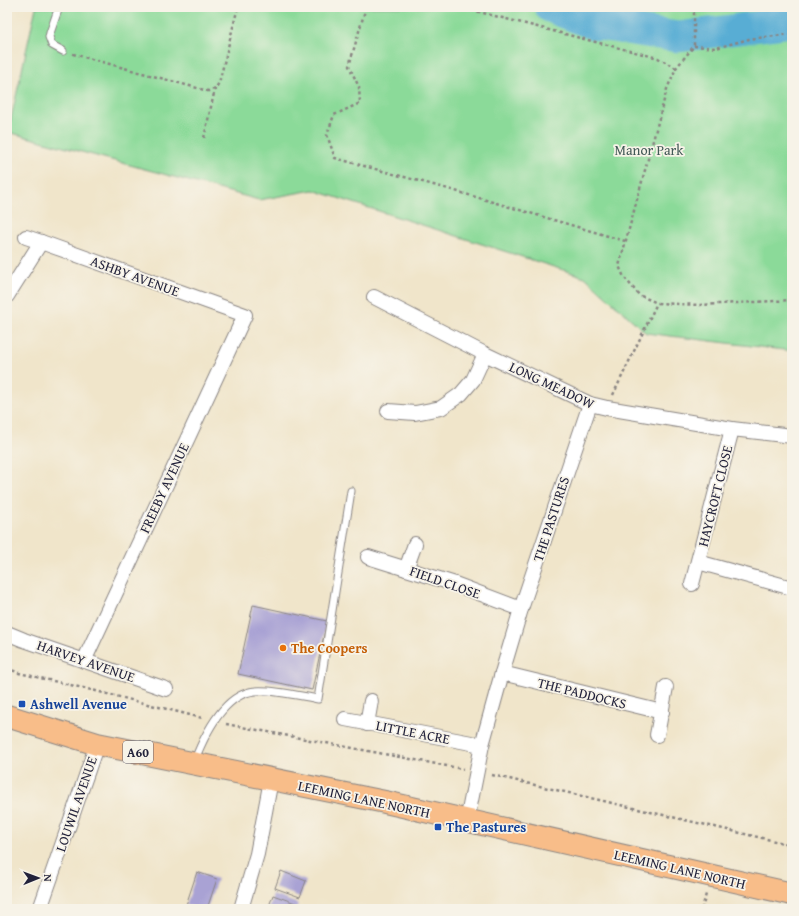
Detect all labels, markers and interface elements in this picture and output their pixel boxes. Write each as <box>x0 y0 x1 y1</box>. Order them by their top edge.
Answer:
park label: Manor Park <box>615 140 684 160</box>
street label: ASHBY AVENUE <box>88 251 182 301</box>
street label: LONG MEADOW <box>506 357 598 413</box>
street label: FREEBY AVENUE <box>134 440 194 536</box>
street label: HAYCROFT CLOSE <box>693 443 737 549</box>
street label: THE PASTURES <box>528 474 574 564</box>
street label: FIELD CLOSE <box>407 561 483 603</box>
street label: HARVEY AVENUE <box>34 635 138 687</box>
place label: The Coopers <box>291 638 368 658</box>
marker: The Coopers <box>278 643 288 653</box>
street label: THE PADDOCKS <box>536 672 629 714</box>
place label: Ashwell Avenue <box>30 694 127 714</box>
marker: Ashwell Avenue <box>17 699 27 709</box>
street label: LITTLE ACRE <box>374 715 452 749</box>
road number: A60 <box>123 741 153 763</box>
street label: LOUWIL AVENUE <box>50 754 102 854</box>
street label: LEEMING LANE NORTH <box>296 775 432 823</box>
place label: The Pastures <box>446 817 526 837</box>
marker: The Pastures <box>433 822 443 832</box>
street label: LEEMING LANE NORTH <box>612 844 748 894</box>
north arrow <box>18 858 58 898</box>
text: N <box>40 874 56 882</box>

